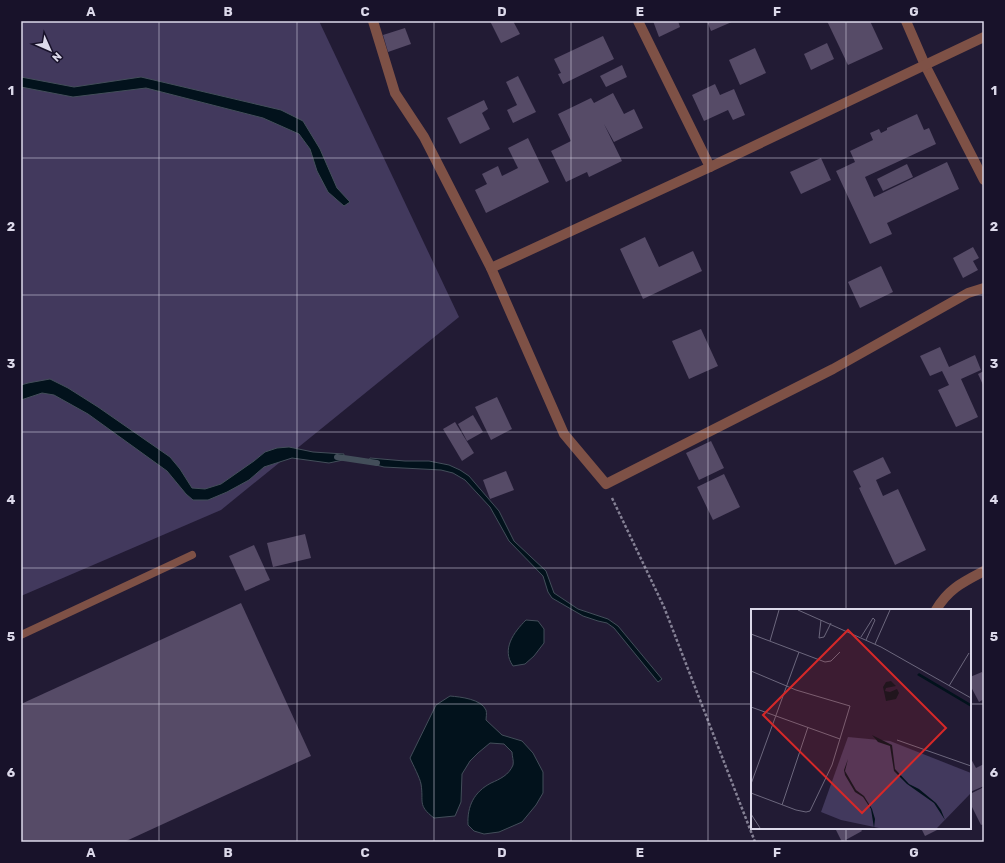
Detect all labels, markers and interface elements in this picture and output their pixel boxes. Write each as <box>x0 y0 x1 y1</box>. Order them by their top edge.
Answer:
text: A <box>86 4 96 19</box>
text: B <box>223 4 233 19</box>
text: C <box>360 4 370 19</box>
text: D <box>497 4 507 19</box>
text: E <box>636 4 644 19</box>
text: F <box>773 4 781 19</box>
text: G <box>909 4 919 19</box>
north arrow <box>30 30 70 70</box>
text: N <box>49 49 64 64</box>
text: 1 <box>8 83 14 98</box>
text: 1 <box>991 83 997 98</box>
text: 2 <box>7 219 15 234</box>
text: 2 <box>990 219 998 234</box>
text: 3 <box>7 356 16 371</box>
text: 3 <box>990 356 999 371</box>
text: 4 <box>7 492 16 507</box>
text: 4 <box>990 492 999 507</box>
inset map <box>751 609 971 829</box>
text: 5 <box>7 629 15 644</box>
text: 5 <box>990 629 998 644</box>
text: 6 <box>7 765 16 780</box>
text: 6 <box>990 765 999 780</box>
text: A <box>86 845 96 860</box>
text: B <box>223 845 233 860</box>
text: C <box>360 845 370 860</box>
text: D <box>497 845 507 860</box>
text: E <box>636 845 644 860</box>
text: F <box>773 845 781 860</box>
text: G <box>909 845 919 860</box>

